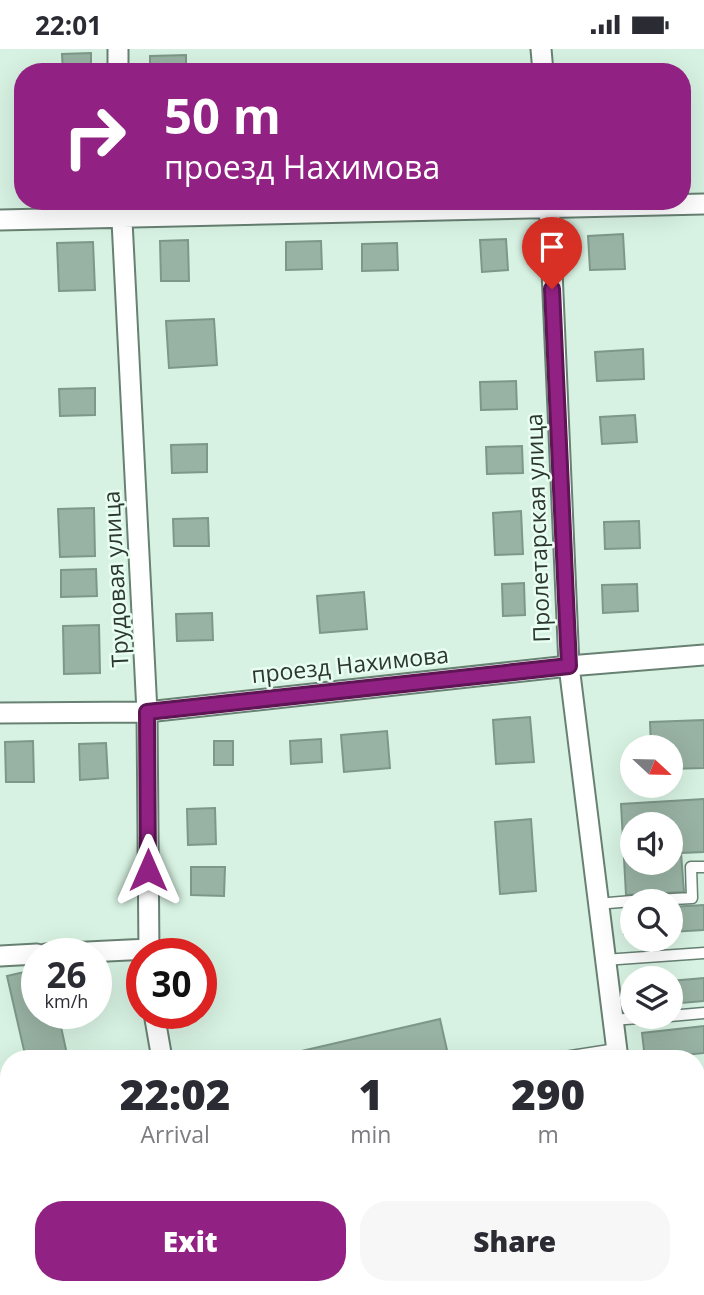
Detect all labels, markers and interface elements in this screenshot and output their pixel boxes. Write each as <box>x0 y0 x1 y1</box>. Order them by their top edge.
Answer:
text: 22:01 <box>35 7 102 43</box>
text: 50 m <box>164 82 281 148</box>
icon: right <box>49 91 140 182</box>
text: проезд Нахимова <box>164 145 440 188</box>
pin <box>522 217 582 289</box>
icon: arrive <box>533 228 571 266</box>
street label: Пролетарская улица <box>517 413 557 643</box>
street label: Трудовая улица <box>94 490 136 668</box>
street label: проезд Нахимова <box>250 638 450 690</box>
north arrow <box>620 735 682 798</box>
map controls <box>620 735 683 1029</box>
button: sound <box>620 812 683 875</box>
position arrow <box>111 833 185 907</box>
button: search <box>620 889 683 952</box>
speed limit sign: 30 <box>126 938 217 1029</box>
text: 26 <box>46 951 87 998</box>
button: layers <box>620 966 683 1029</box>
text: km/h <box>45 989 88 1013</box>
text: 22:02 <box>120 1065 230 1122</box>
text: 1 <box>359 1065 383 1122</box>
text: 290 <box>511 1065 585 1122</box>
text: Arrival <box>141 1118 210 1150</box>
text: min <box>350 1118 391 1150</box>
text: m <box>538 1118 559 1150</box>
button: Exit <box>35 1201 346 1281</box>
button: Share <box>360 1201 670 1281</box>

